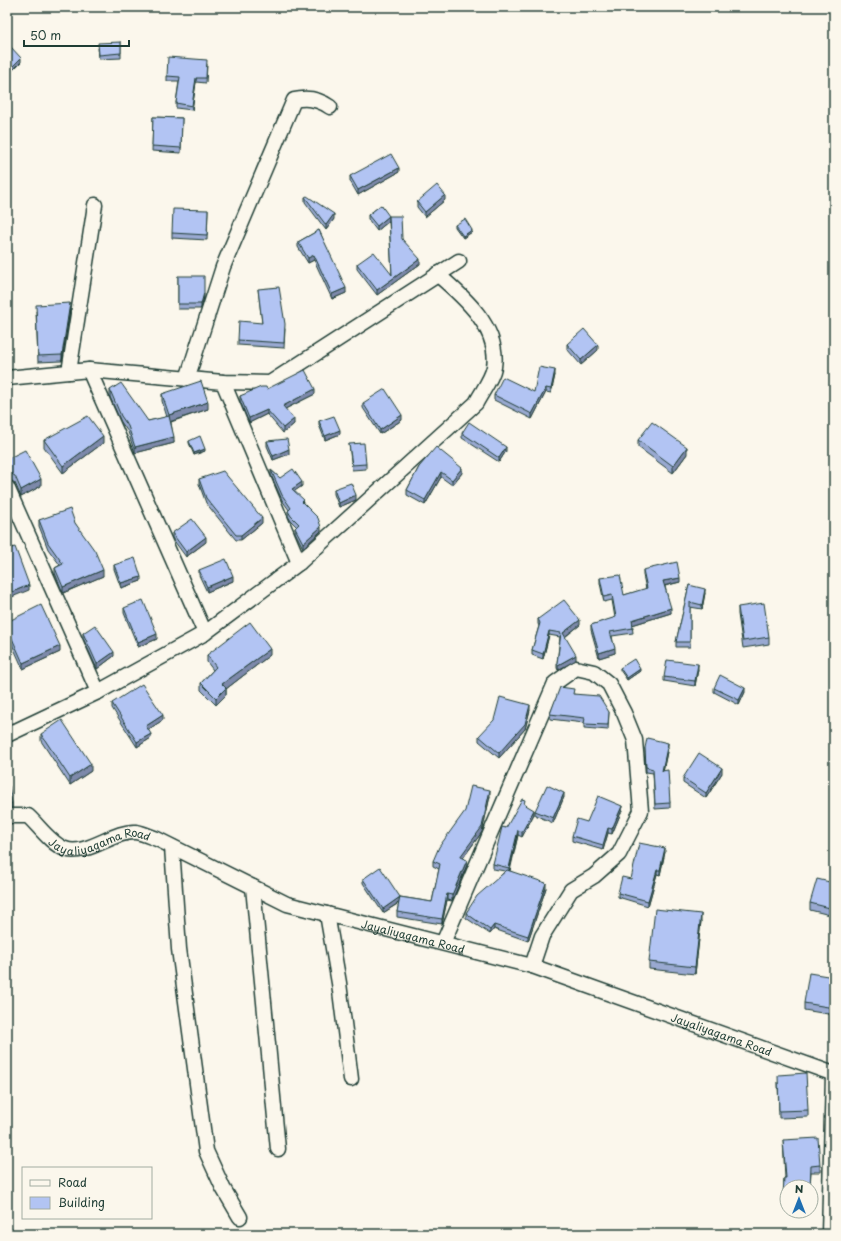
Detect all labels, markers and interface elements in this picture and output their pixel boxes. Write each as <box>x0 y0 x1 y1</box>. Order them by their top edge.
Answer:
scale bar <box>24 22 129 48</box>
text: 50 m <box>30 26 61 44</box>
street label: Jayaliyagama Road <box>45 823 153 859</box>
street label: Jayaliyagama Road <box>360 915 467 957</box>
street label: Jayaliyagama Road <box>669 1008 775 1060</box>
legend <box>22 1167 152 1219</box>
text: Road <box>58 1173 87 1191</box>
north arrow <box>779 1179 819 1219</box>
text: N <box>795 1180 804 1197</box>
text: Building <box>58 1193 105 1211</box>

